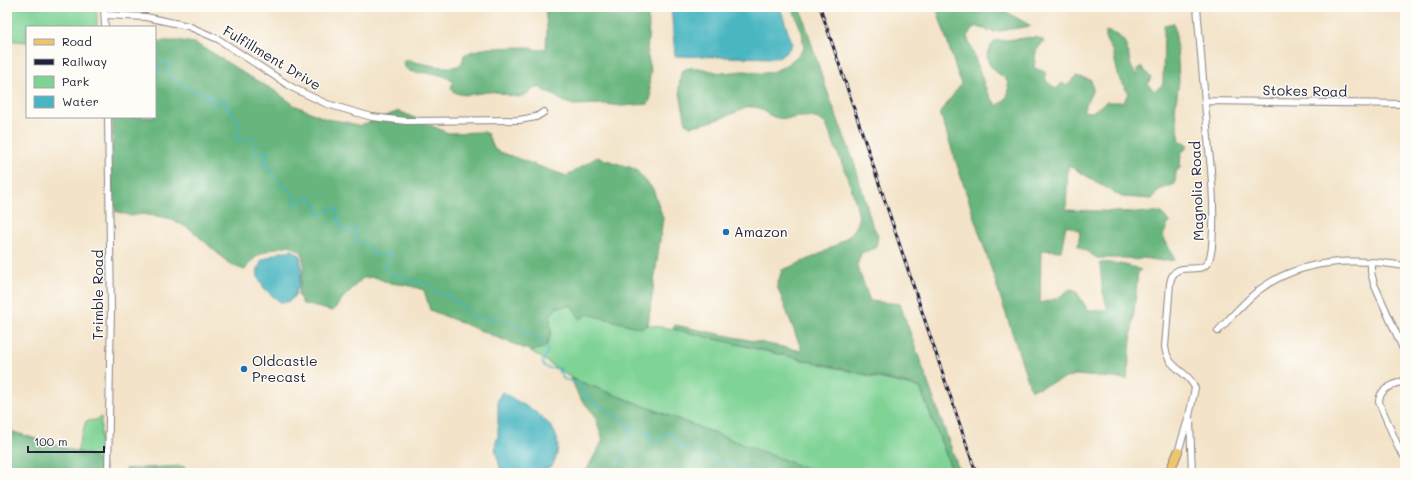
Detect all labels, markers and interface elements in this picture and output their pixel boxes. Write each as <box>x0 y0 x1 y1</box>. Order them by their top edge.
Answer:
street label: Fulfillment Drive <box>220 21 325 94</box>
legend <box>26 26 156 118</box>
text: Road <box>62 33 92 49</box>
text: Railway <box>62 53 107 69</box>
text: Park <box>62 73 89 89</box>
street label: Stokes Road <box>1263 80 1348 101</box>
text: Water <box>62 93 99 109</box>
street label: Magnolia Road <box>1185 141 1208 241</box>
place label: Amazon <box>734 222 787 241</box>
marker: Amazon <box>721 227 731 237</box>
street label: Trimble Road <box>88 250 107 340</box>
place label: Oldcastle Precast <box>252 351 318 386</box>
marker: Oldcastle Precast <box>239 364 249 374</box>
scale bar <box>28 428 104 454</box>
text: 100 m <box>34 433 68 449</box>

